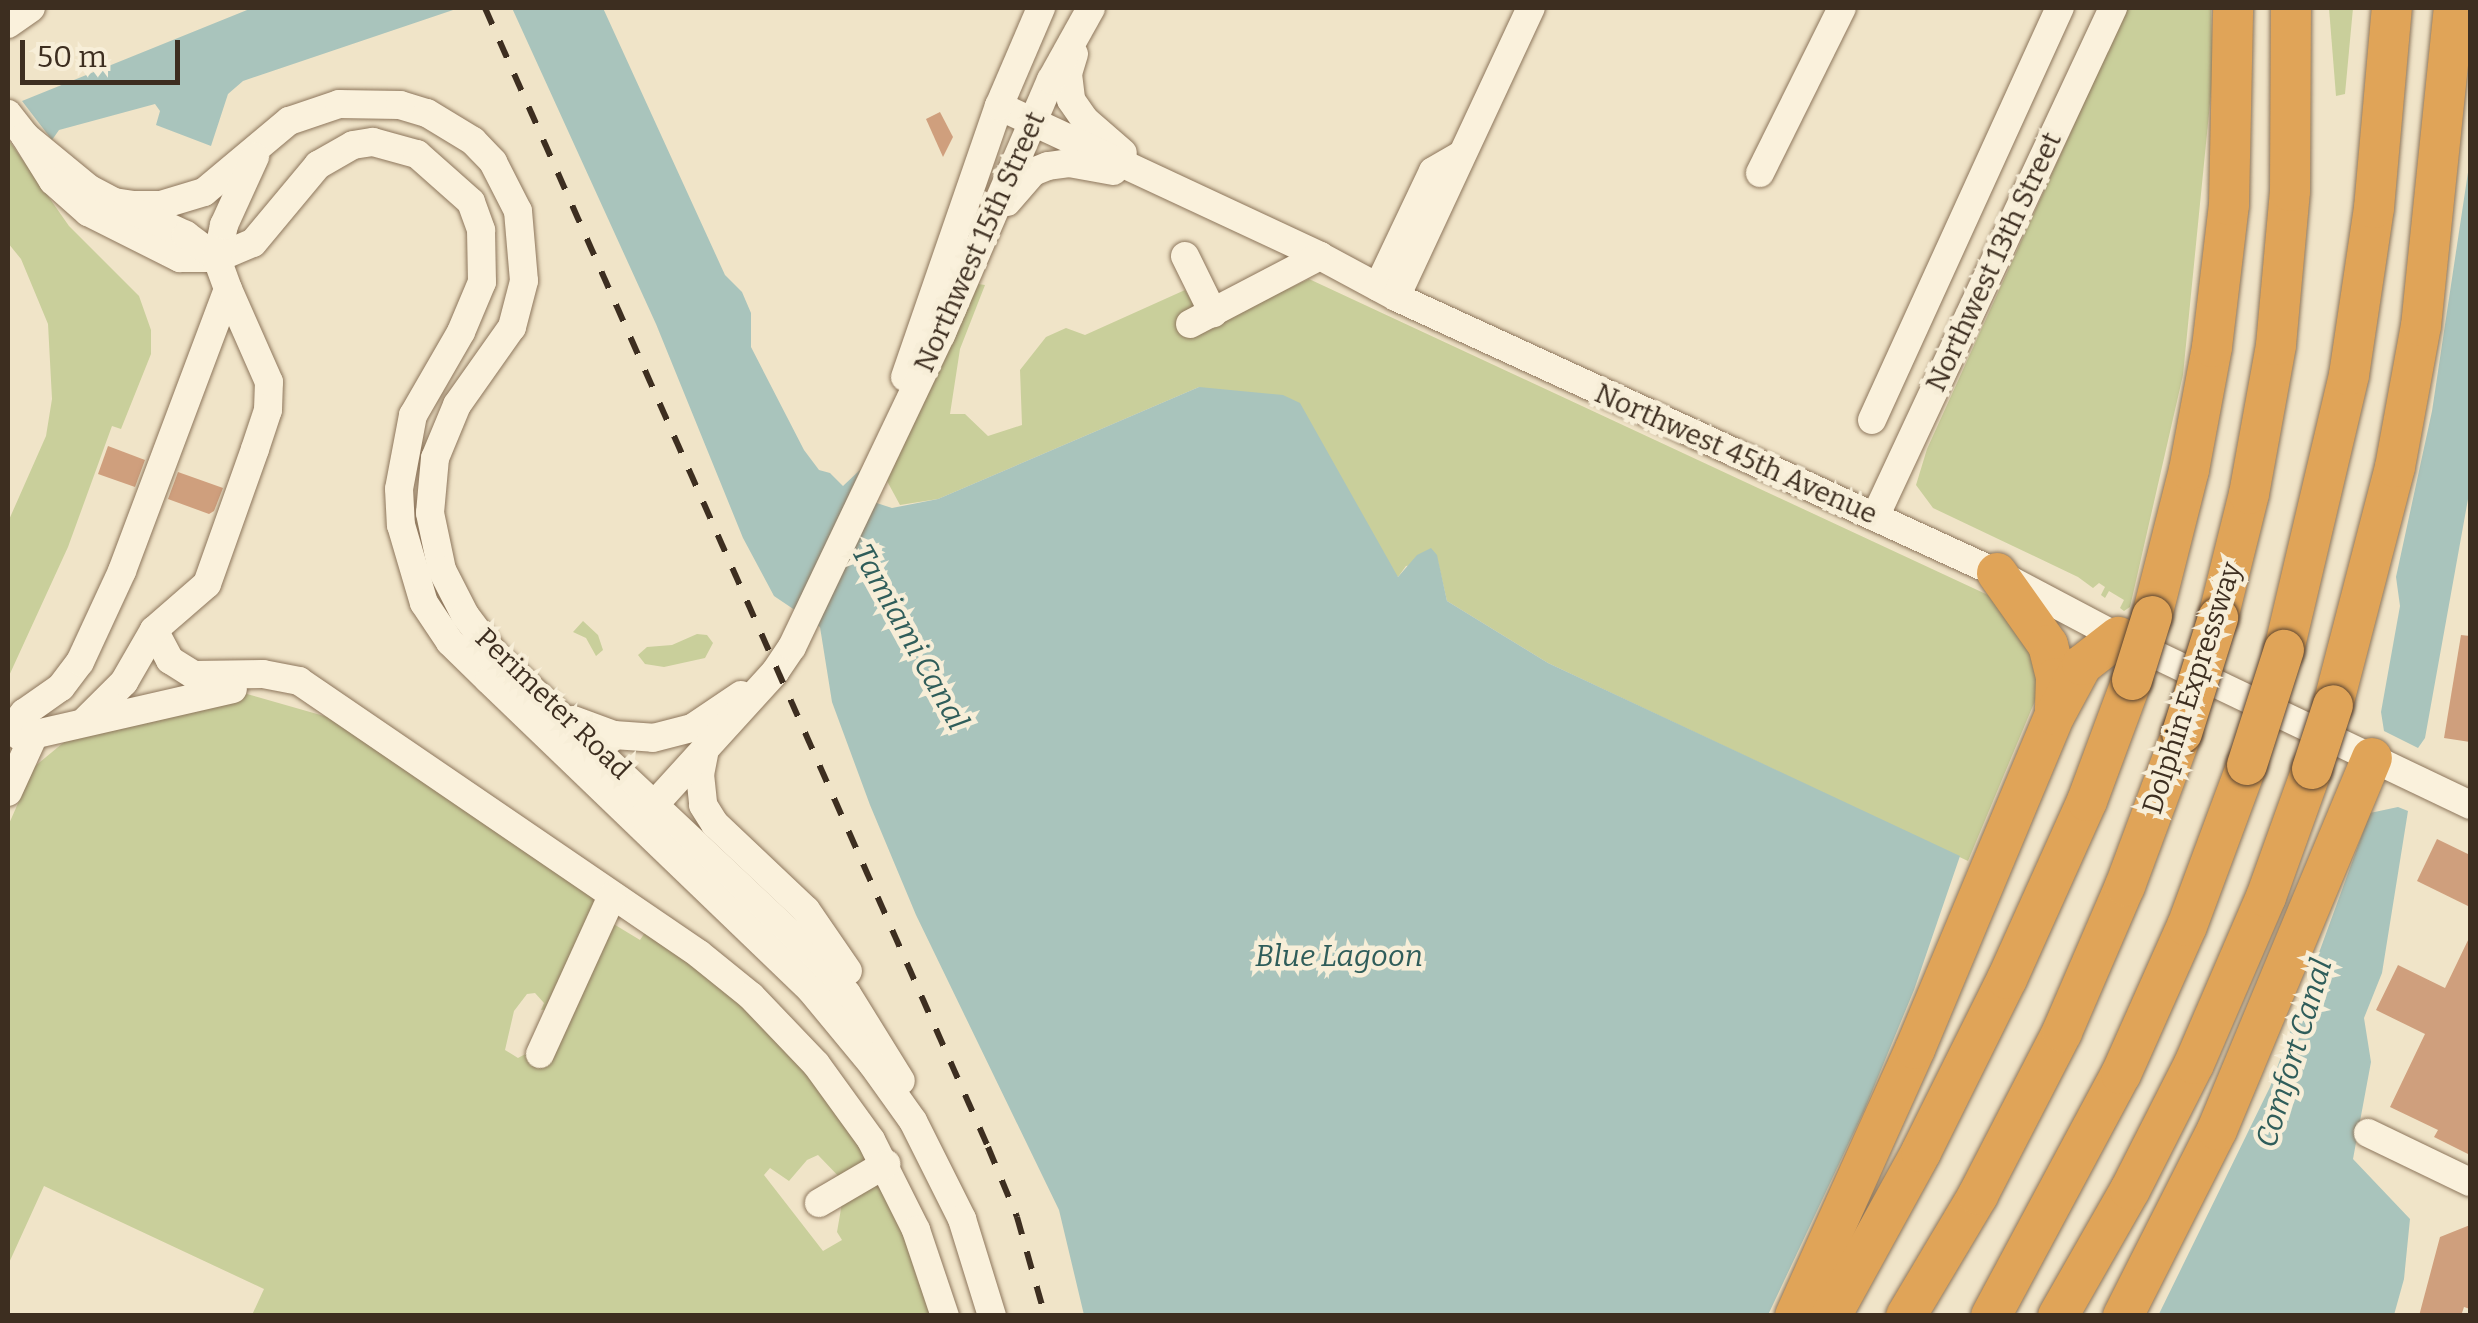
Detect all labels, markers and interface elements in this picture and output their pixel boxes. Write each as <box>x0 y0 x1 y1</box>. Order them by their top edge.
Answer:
scale bar <box>25 20 185 82</box>
text: 50 m <box>37 39 107 75</box>
street label: Northwest 15th Street <box>907 107 1053 377</box>
street label: Northwest 13th Street <box>1919 127 2069 397</box>
street label: Northwest 45th Avenue <box>1590 376 1882 532</box>
water label: Tamiami Canal <box>844 538 976 736</box>
street label: Dolphin Expressway <box>2135 558 2249 818</box>
street label: Perimeter Road <box>468 621 638 787</box>
water label: Blue Lagoon <box>1255 938 1423 974</box>
water label: Comfort Canal <box>2248 954 2340 1152</box>

